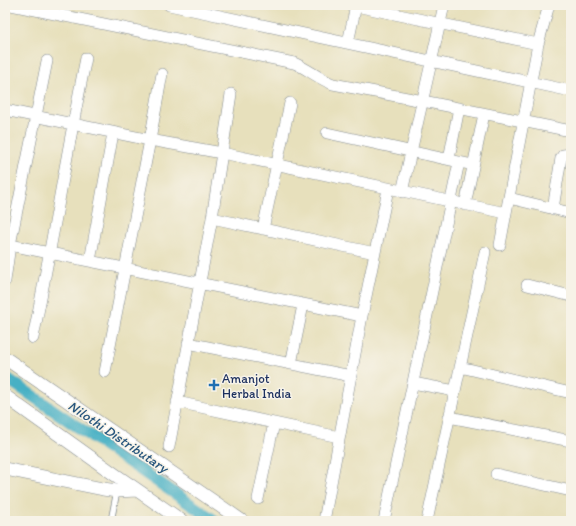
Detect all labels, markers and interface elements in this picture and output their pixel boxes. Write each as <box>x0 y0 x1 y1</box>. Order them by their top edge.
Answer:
place label: Amanjot Herbal India <box>222 371 292 401</box>
marker: Amanjot Herbal India <box>209 380 219 390</box>
water label: Nilothi Distributary <box>65 397 172 477</box>

